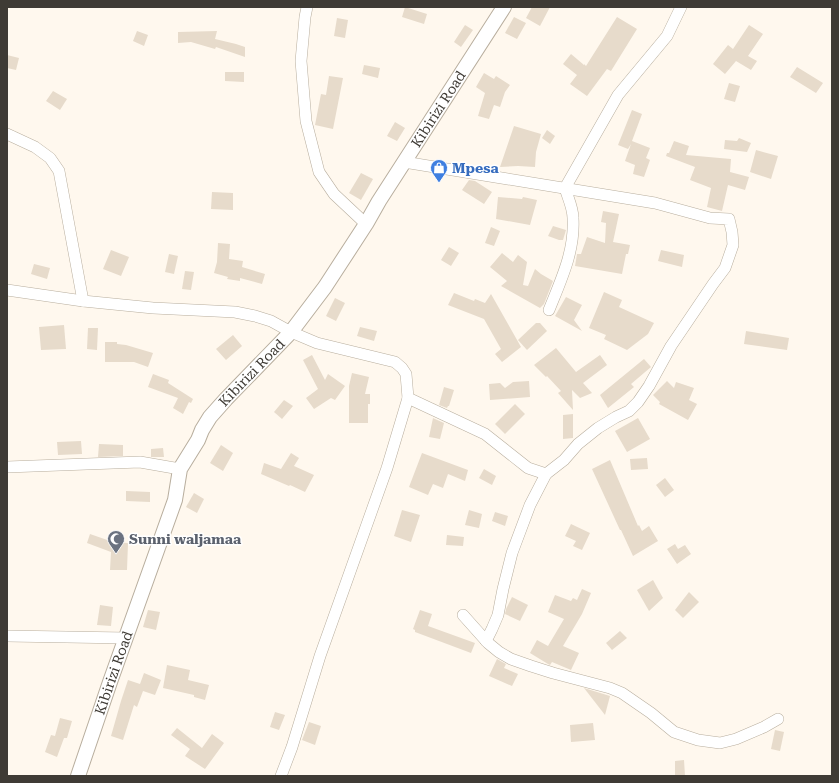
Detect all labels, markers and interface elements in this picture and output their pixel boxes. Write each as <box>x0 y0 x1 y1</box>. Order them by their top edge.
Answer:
street label: Kibirizi Road <box>408 68 469 150</box>
shop icon: Mpesa <box>429 158 449 183</box>
place label: Mpesa <box>452 160 499 176</box>
street label: Kibirizi Road <box>215 336 288 409</box>
mosque icon: Sunni waljamaa <box>106 529 126 554</box>
place label: Sunni waljamaa <box>129 531 242 547</box>
street label: Kibirizi Road <box>91 629 136 717</box>

